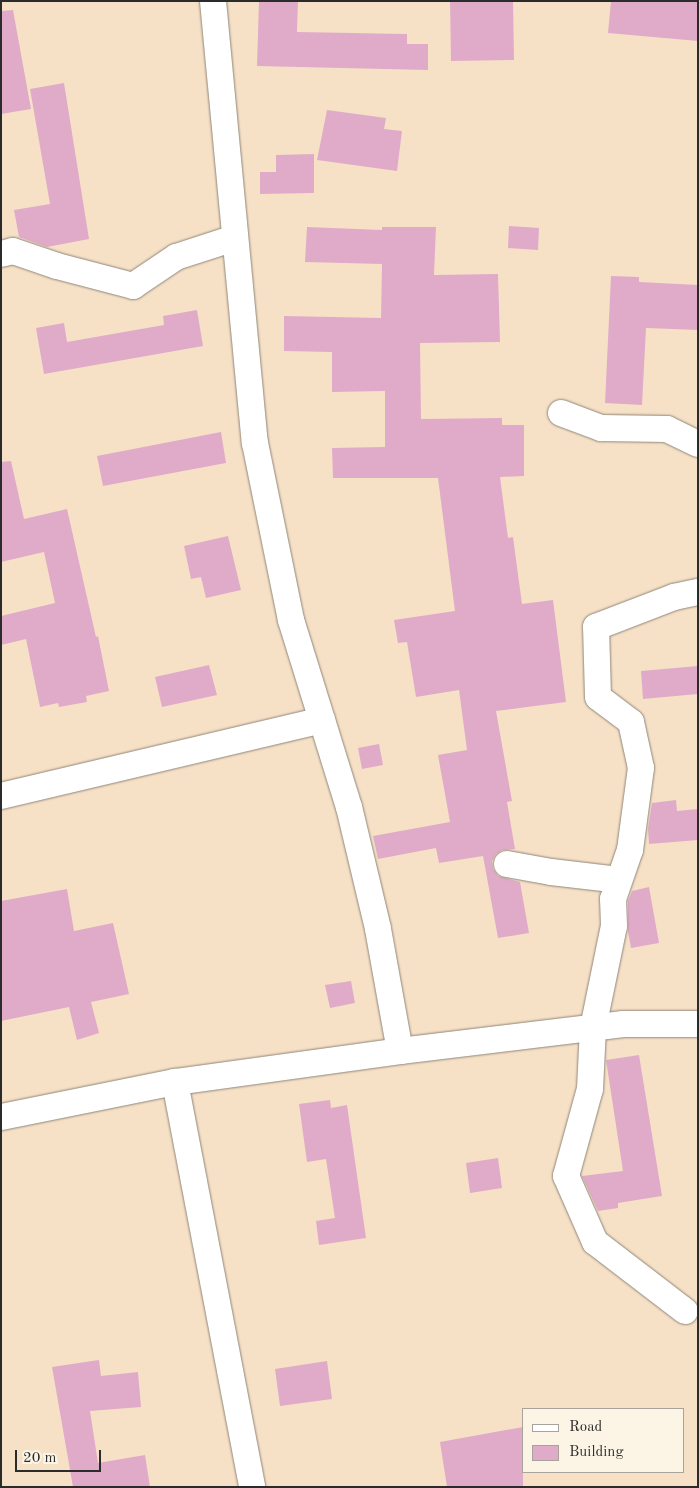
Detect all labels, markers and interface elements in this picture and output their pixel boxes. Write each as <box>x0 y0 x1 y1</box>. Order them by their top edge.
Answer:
legend <box>522 1408 684 1473</box>
text: Road <box>569 1420 602 1435</box>
scale bar <box>18 1440 104 1472</box>
text: Building <box>569 1445 624 1460</box>
text: 20 m <box>23 1451 57 1466</box>

